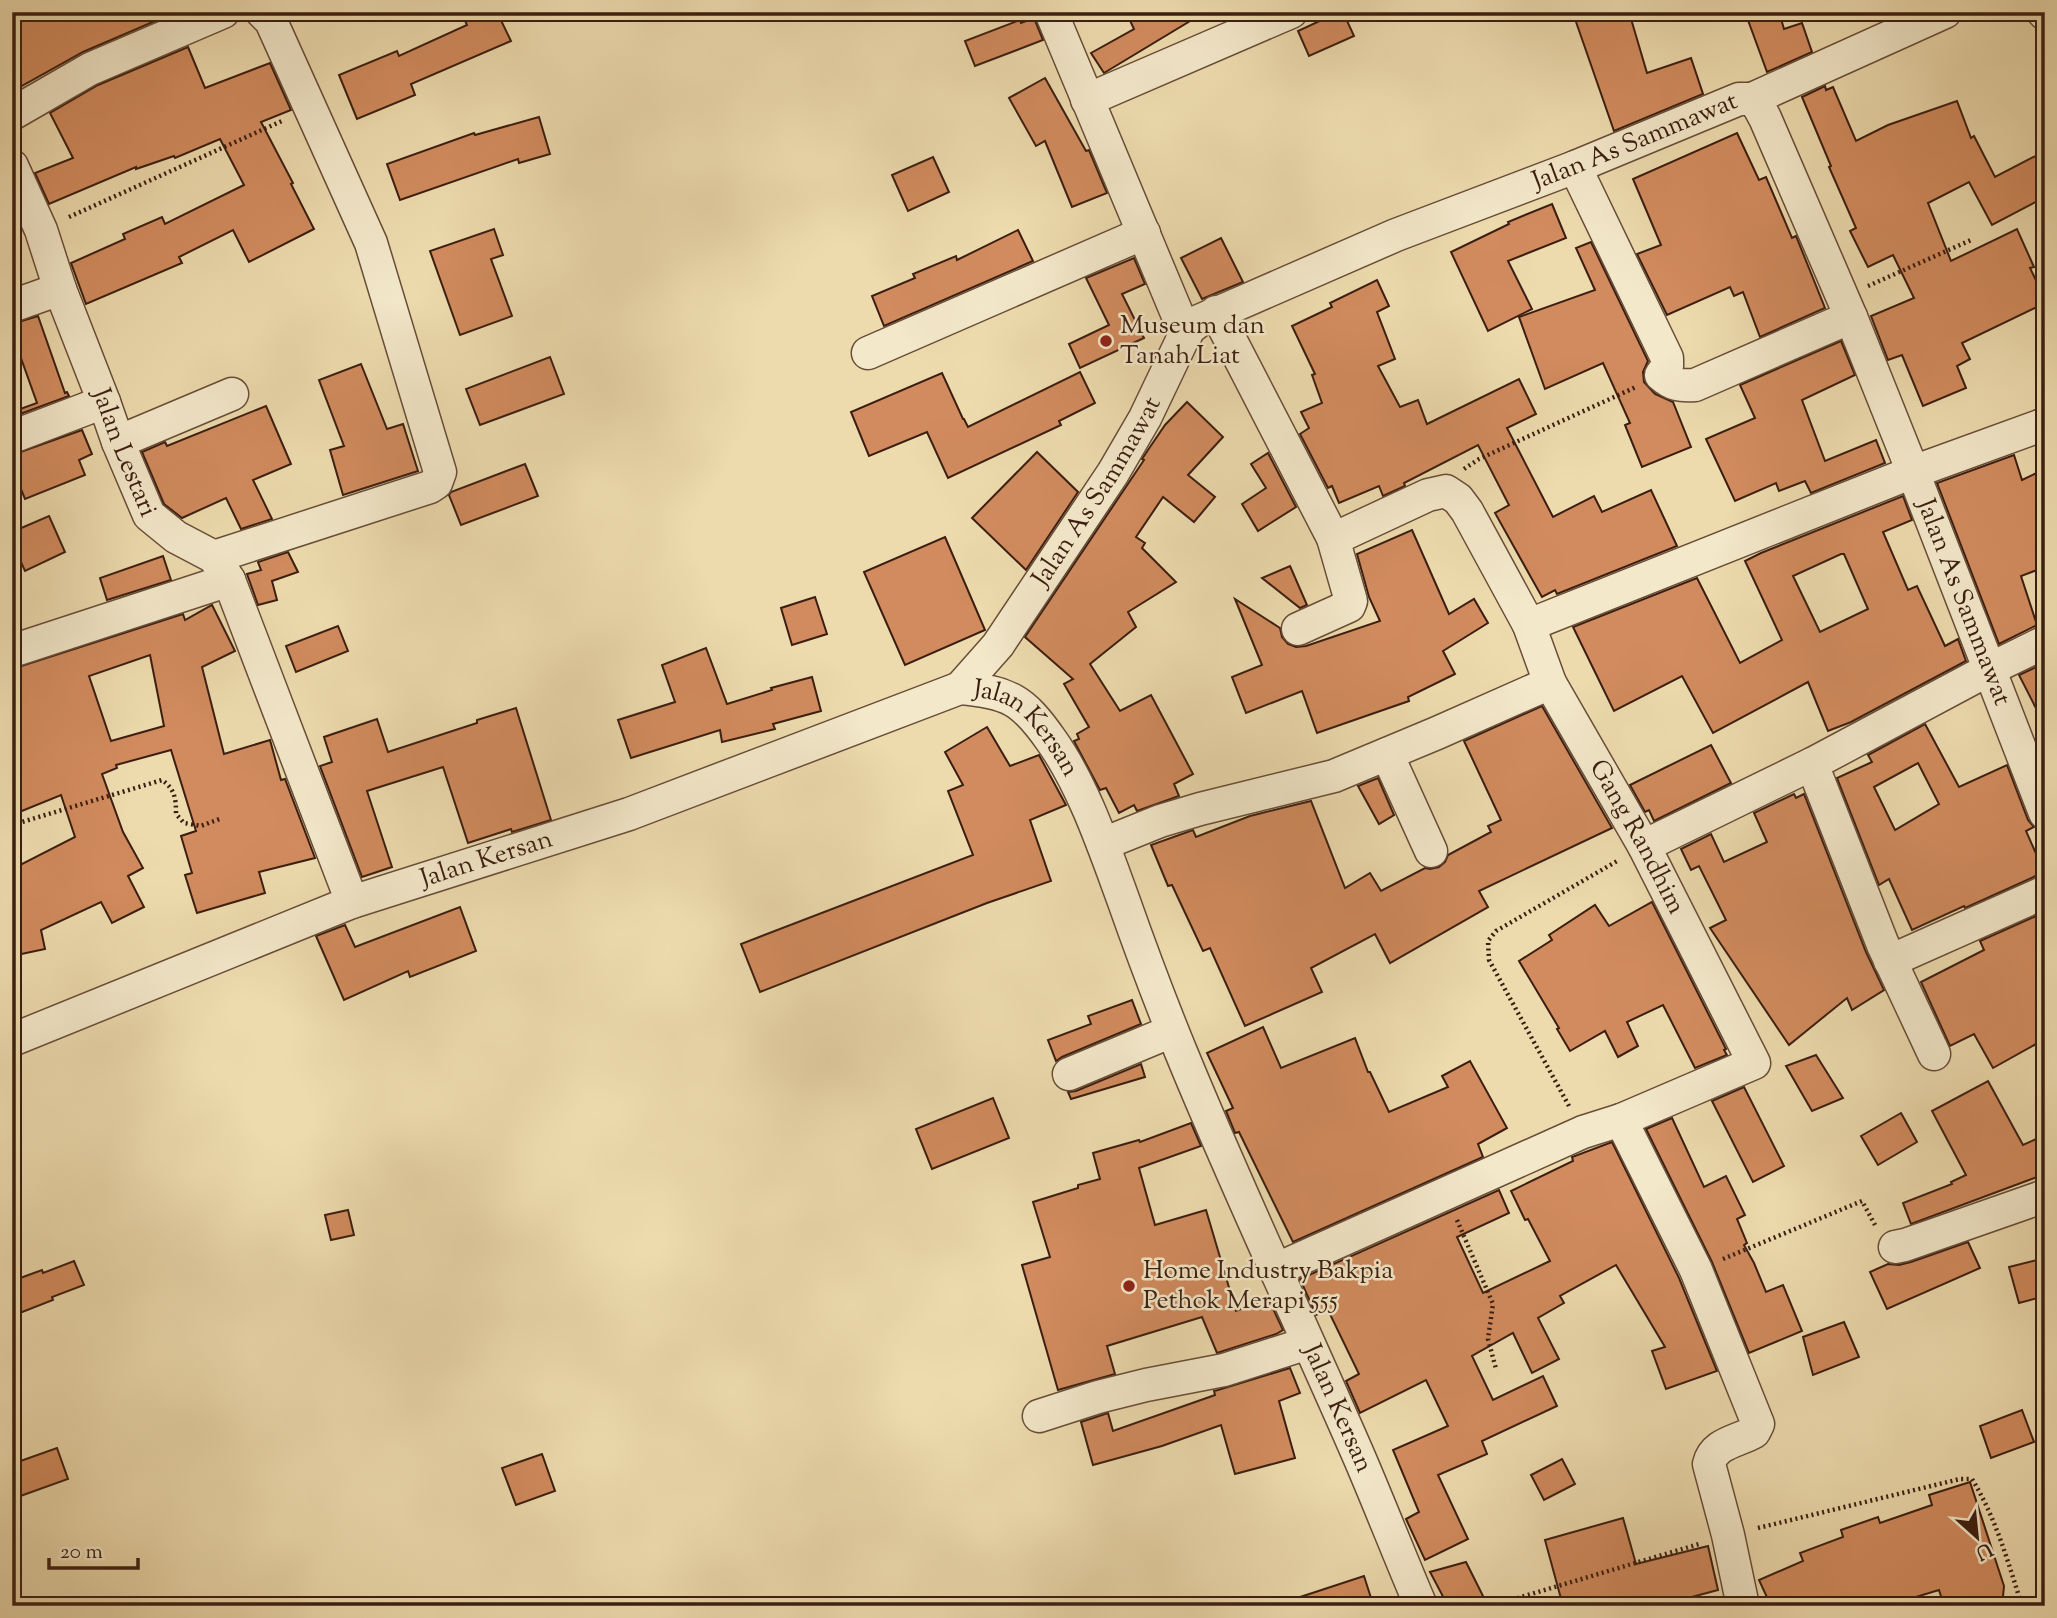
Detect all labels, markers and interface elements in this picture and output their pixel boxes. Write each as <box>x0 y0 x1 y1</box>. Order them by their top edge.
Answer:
street label: Jalan As Sammawat <box>1525 83 1743 201</box>
place label: Museum dan Tanah Liat <box>1120 308 1265 375</box>
marker: Museum dan Tanah Liat <box>1098 333 1114 349</box>
street label: Jalan Lestari <box>81 381 166 523</box>
street label: Jalan As Sammawat <box>1022 391 1171 596</box>
street label: Jalan As Sammawat <box>1906 492 2020 711</box>
street label: Jalan Kersan <box>969 671 1088 783</box>
street label: Gang Randhim <box>1580 753 1694 921</box>
street label: Jalan Kersan <box>414 821 557 898</box>
place label: Home Industry Bakpia Pethok Merapi 555 <box>1143 1253 1393 1320</box>
marker: Home Industry Bakpia Pethok Merapi 555 <box>1121 1278 1137 1294</box>
street label: Jalan Kersan <box>1292 1336 1382 1478</box>
north arrow <box>1941 1502 2011 1572</box>
scale bar <box>49 1527 138 1571</box>
text: U <box>1970 1534 1997 1566</box>
text: 20 m <box>60 1538 103 1568</box>

